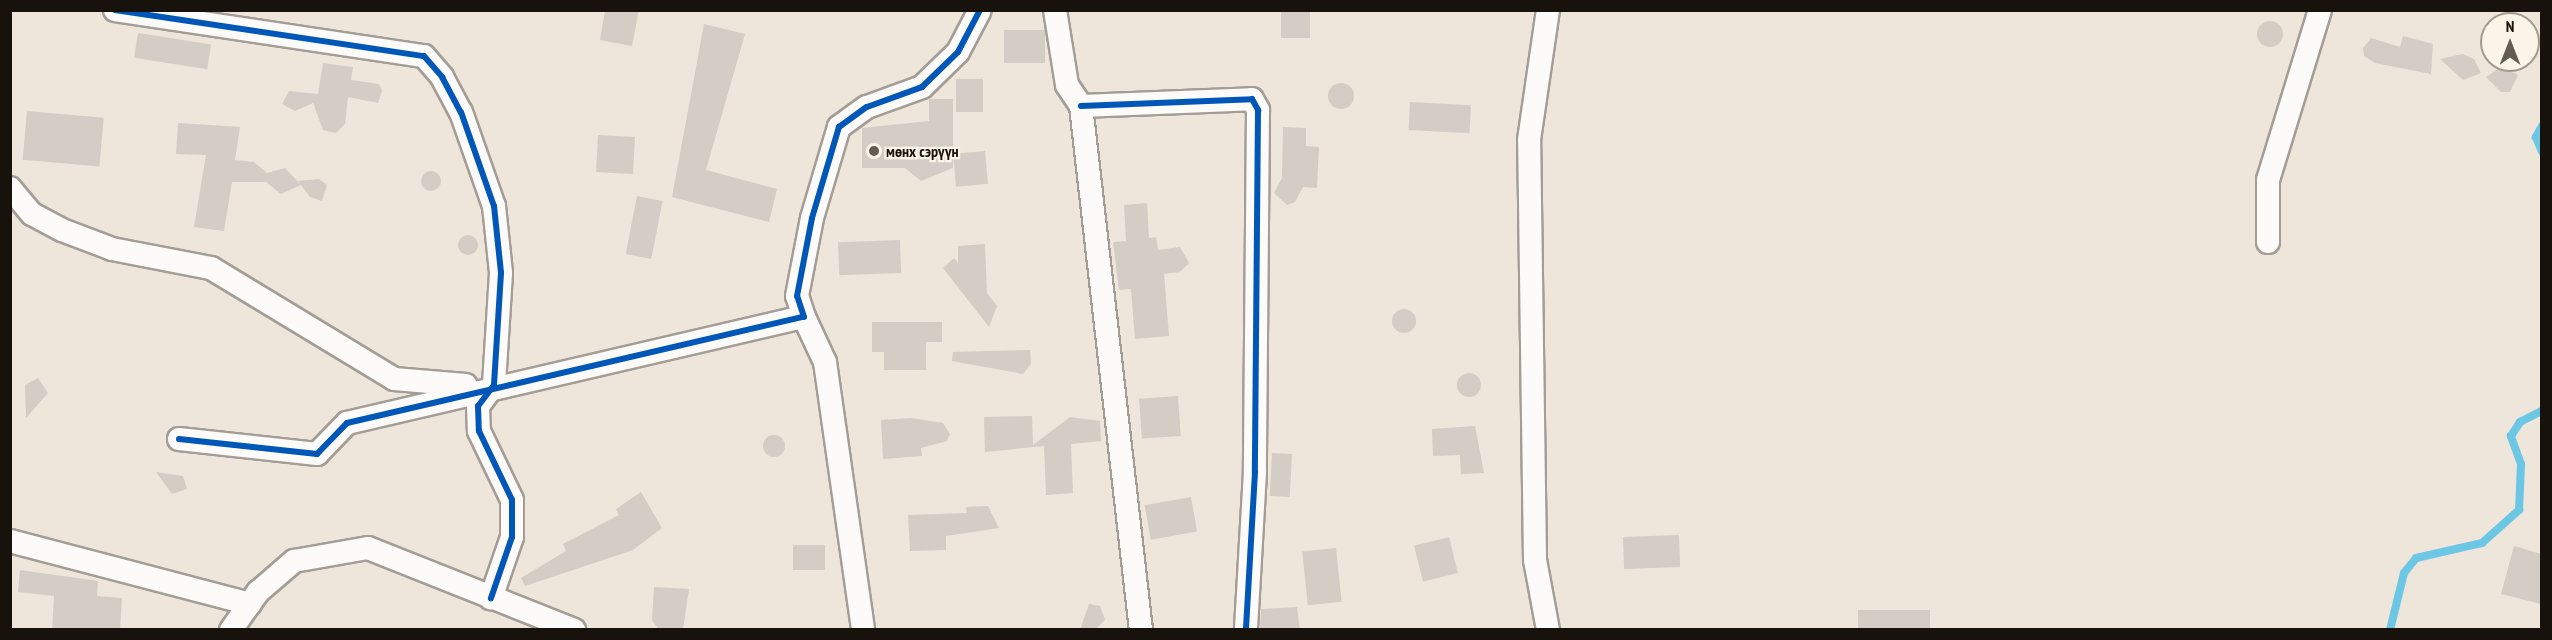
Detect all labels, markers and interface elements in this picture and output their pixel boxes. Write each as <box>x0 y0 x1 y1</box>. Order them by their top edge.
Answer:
north arrow <box>2480 12 2540 72</box>
text: N <box>2506 16 2514 36</box>
place label: мөнх сэрүүн <box>886 141 959 161</box>
marker: мөнх сэрүүн <box>867 144 881 158</box>

